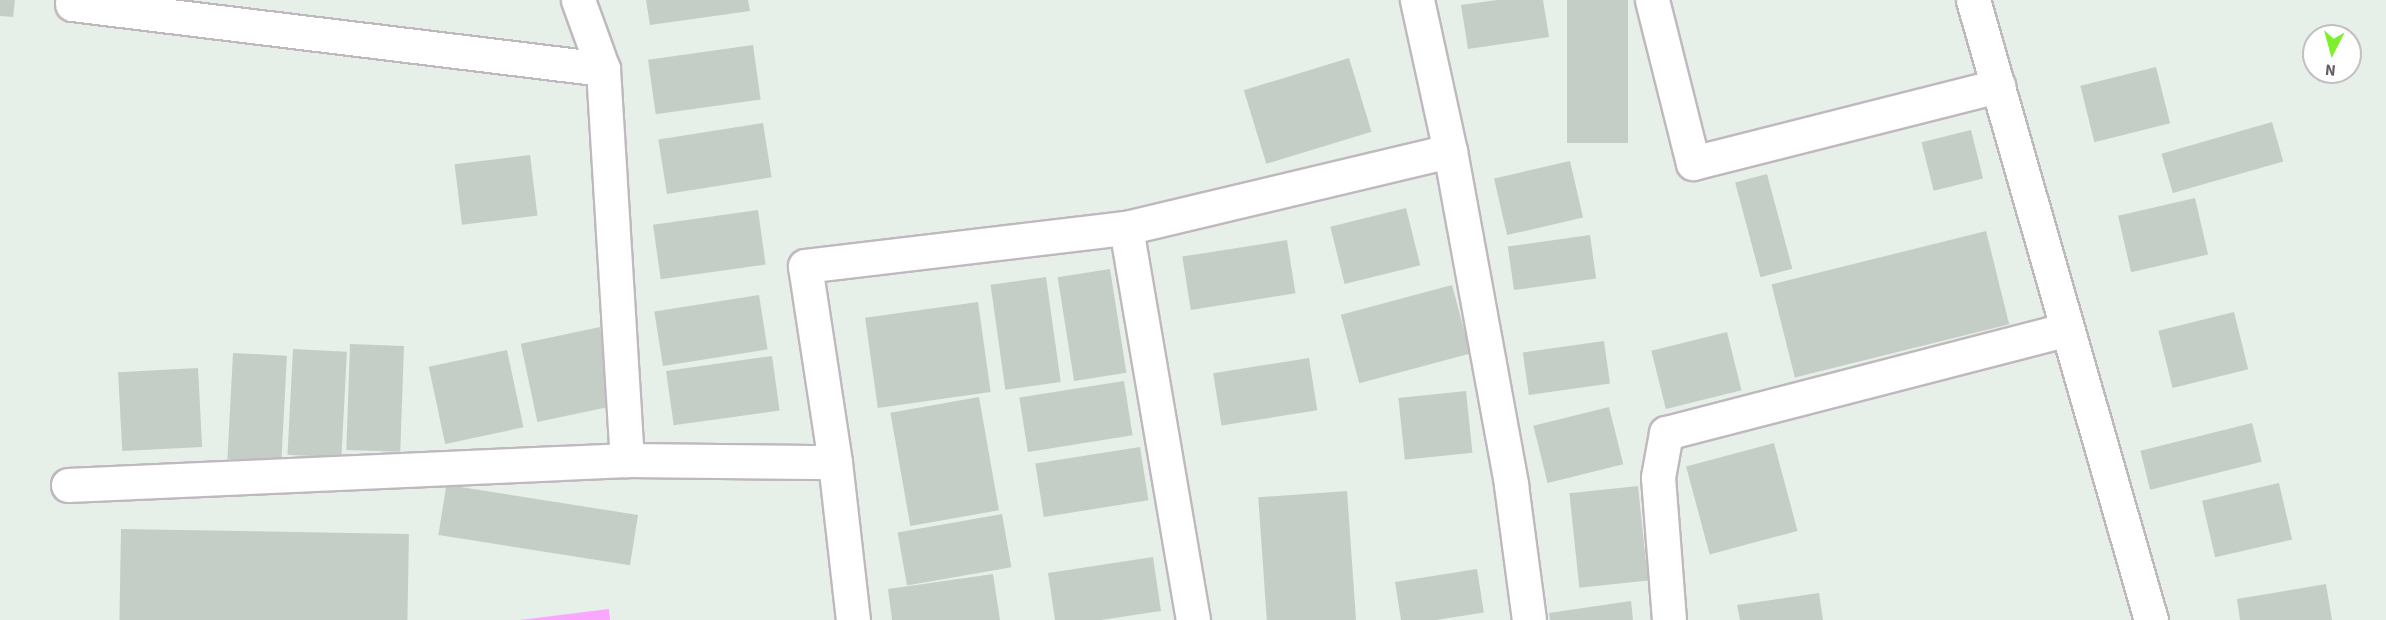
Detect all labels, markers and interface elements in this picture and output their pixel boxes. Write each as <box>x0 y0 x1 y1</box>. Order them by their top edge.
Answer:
north arrow <box>2302 24 2362 84</box>
text: N <box>2324 58 2337 81</box>

